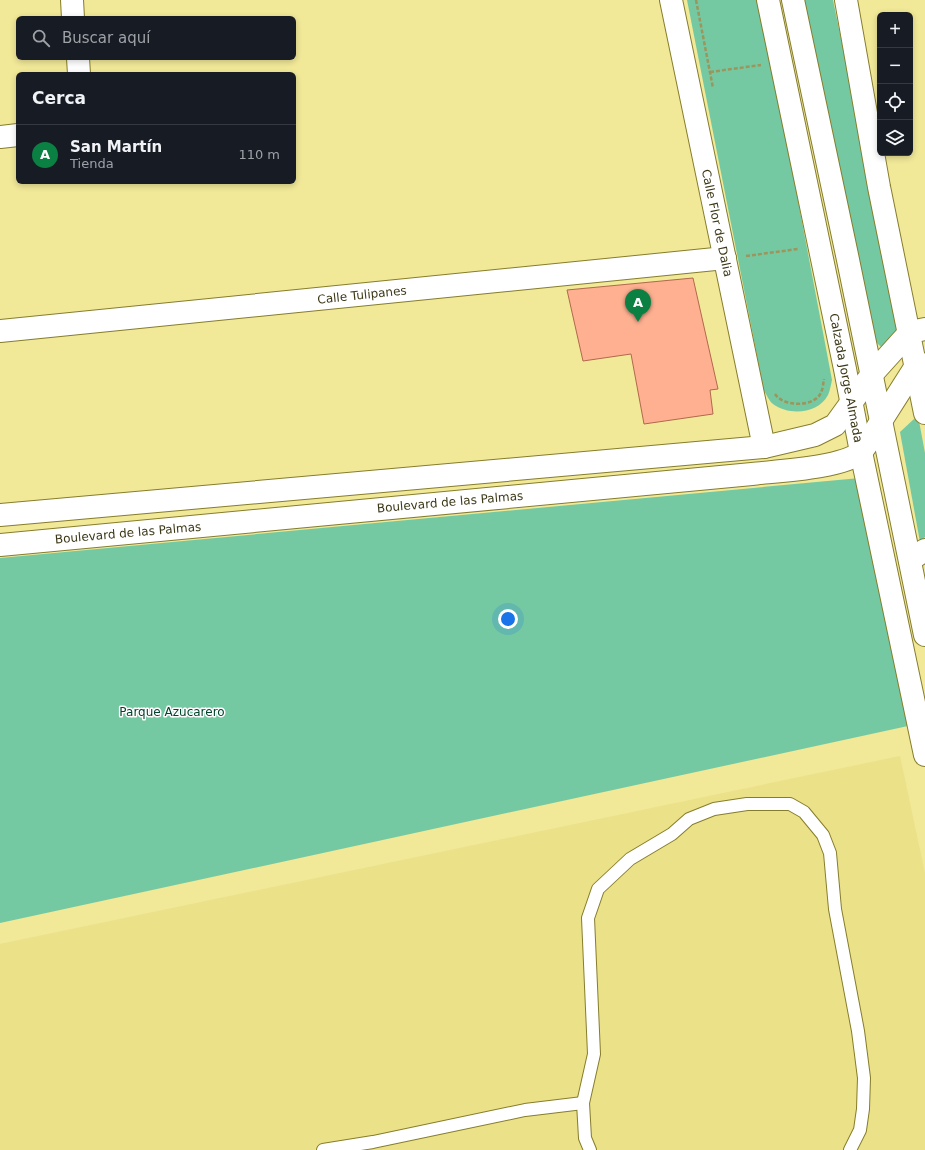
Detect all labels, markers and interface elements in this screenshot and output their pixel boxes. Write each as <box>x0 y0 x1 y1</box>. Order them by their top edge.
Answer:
map controls <box>877 12 913 156</box>
button: + <box>877 12 913 48</box>
search box <box>16 16 296 60</box>
icon: search <box>30 27 52 49</box>
text: Buscar aquí <box>62 29 150 47</box>
button: − <box>877 48 913 84</box>
button: locate <box>877 84 913 120</box>
text: Cerca <box>32 88 86 108</box>
button: layers <box>877 120 913 156</box>
text: San Martín <box>70 138 162 156</box>
text: A <box>40 147 50 162</box>
text: 110 m <box>238 147 280 162</box>
text: Tienda <box>70 156 114 171</box>
street label: Calle Flor de Dalia <box>699 168 735 278</box>
street label: Calle Tulipanes <box>317 283 407 307</box>
pin: A <box>625 289 651 322</box>
street label: Calzada Jorge Almada <box>827 312 865 444</box>
street label: Boulevard de las Palmas <box>376 489 524 515</box>
street label: Boulevard de las Palmas <box>54 520 202 546</box>
your location <box>498 609 518 629</box>
park label: Parque Azucarero <box>119 705 225 719</box>

